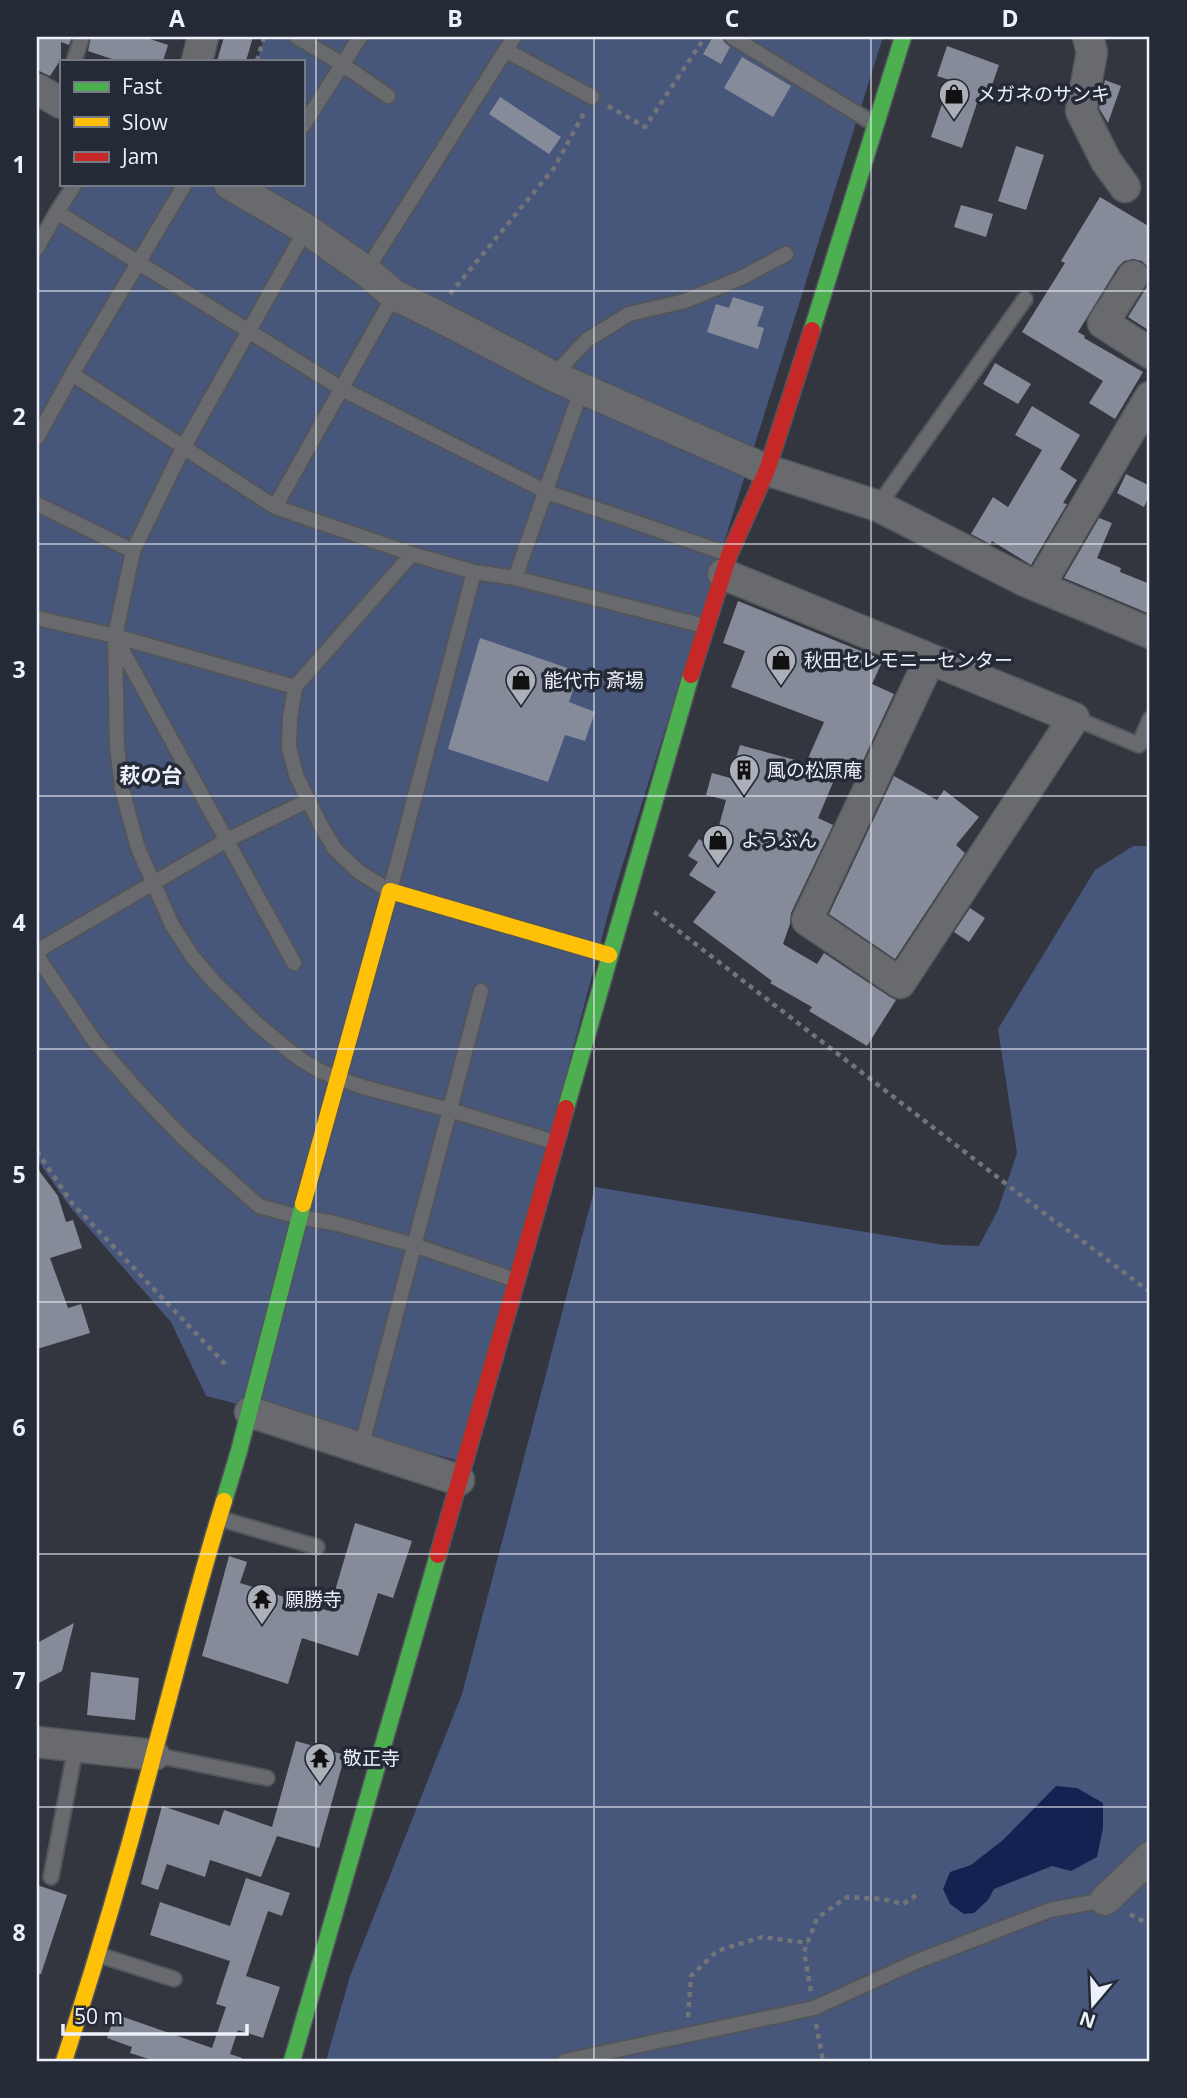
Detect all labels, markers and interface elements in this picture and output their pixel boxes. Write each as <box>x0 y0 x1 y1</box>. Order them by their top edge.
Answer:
text: A <box>169 2 185 34</box>
text: B <box>447 2 463 34</box>
text: C <box>725 2 739 34</box>
text: D <box>1001 2 1019 34</box>
legend <box>60 60 304 186</box>
text: Fast <box>122 72 162 100</box>
shop icon: メガネのサンキ <box>937 77 971 121</box>
place label: メガネのサンキ <box>977 81 1110 107</box>
text: Slow <box>122 108 168 136</box>
text: Jam <box>120 142 159 170</box>
text: 1 <box>12 148 26 180</box>
text: 2 <box>12 400 26 432</box>
shop icon: 秋田セレモニーセンター <box>764 643 798 687</box>
place label: 秋田セレモニーセンター <box>804 647 1013 673</box>
text: 3 <box>12 653 26 685</box>
shop icon: 能代市 斎場 <box>504 663 538 707</box>
place label: 能代市 斎場 <box>544 667 644 693</box>
building icon: 風の松原庵 <box>727 753 761 797</box>
place label: 風の松原庵 <box>767 757 862 783</box>
district label: 萩の台 <box>120 761 183 789</box>
shop icon: ようぶん <box>701 823 735 867</box>
place label: ようぶん <box>741 827 817 853</box>
text: 4 <box>12 906 26 938</box>
text: 5 <box>12 1158 26 1190</box>
text: 6 <box>12 1411 26 1443</box>
temple icon: 願勝寺 <box>245 1582 279 1626</box>
place label: 願勝寺 <box>285 1586 342 1612</box>
text: 7 <box>12 1664 26 1696</box>
temple icon: 敬正寺 <box>303 1741 337 1785</box>
place label: 敬正寺 <box>343 1745 400 1771</box>
text: 8 <box>12 1916 26 1948</box>
north arrow <box>1058 1968 1128 2038</box>
scale bar <box>63 1993 247 2037</box>
text: 50 m <box>74 2002 123 2030</box>
text: N <box>1076 2005 1099 2035</box>

